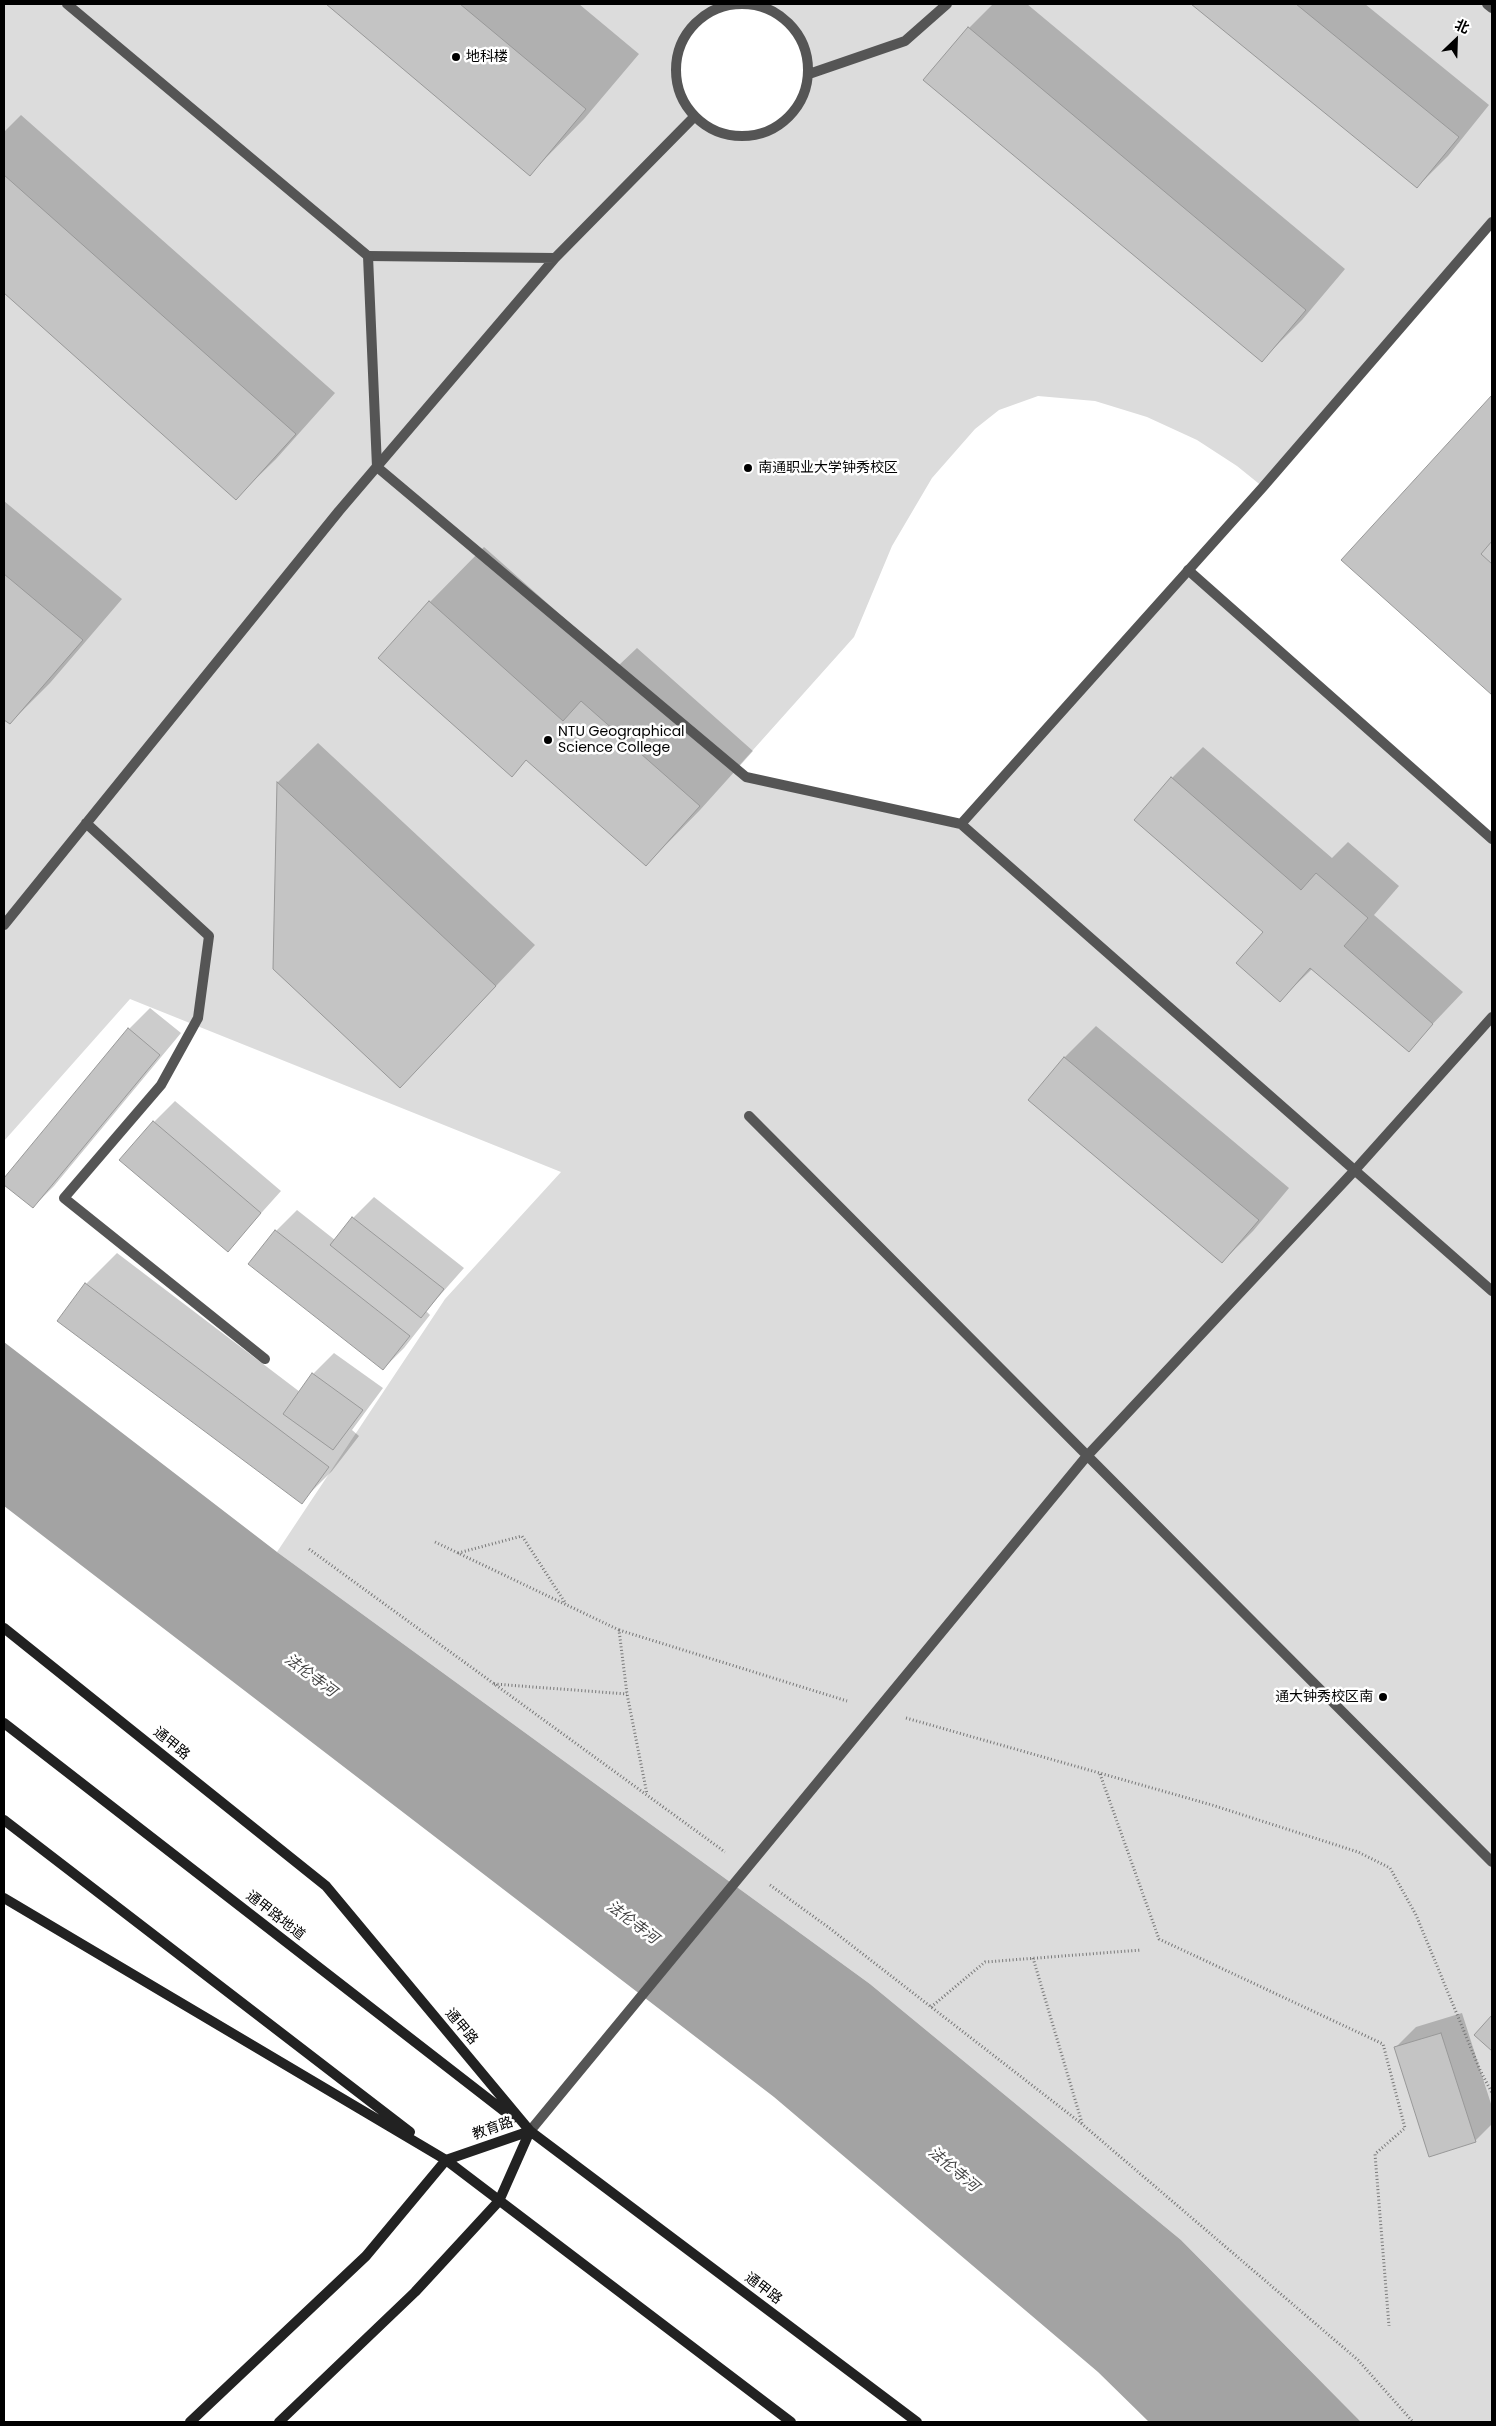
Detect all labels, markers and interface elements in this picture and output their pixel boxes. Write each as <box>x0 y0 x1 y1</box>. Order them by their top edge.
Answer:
text: 北 <box>1452 14 1473 38</box>
north arrow <box>1431 15 1481 65</box>
place label: 地科楼 <box>466 49 508 65</box>
marker: 地科楼 <box>450 51 462 63</box>
place label: 南通职业大学钟秀校区 <box>758 460 898 476</box>
marker: 南通职业大学钟秀校区 <box>742 462 754 474</box>
place label: NTU Geographical Science College <box>558 724 685 756</box>
marker: NTU Geographical Science College <box>542 734 554 746</box>
water label: 法伦寺河 <box>281 1651 339 1701</box>
place label: 通大钟秀校区南 <box>1275 1689 1373 1705</box>
marker: 通大钟秀校区南 <box>1377 1691 1389 1703</box>
street label: 通甲路 <box>149 1724 193 1764</box>
street label: 通甲路地道 <box>242 1888 308 1944</box>
water label: 法伦寺河 <box>603 1898 661 1948</box>
street label: 通甲路 <box>441 2006 481 2048</box>
street label: 教育路 <box>470 2114 516 2144</box>
water label: 法伦寺河 <box>924 2144 982 2196</box>
street label: 通甲路 <box>741 2270 785 2308</box>

